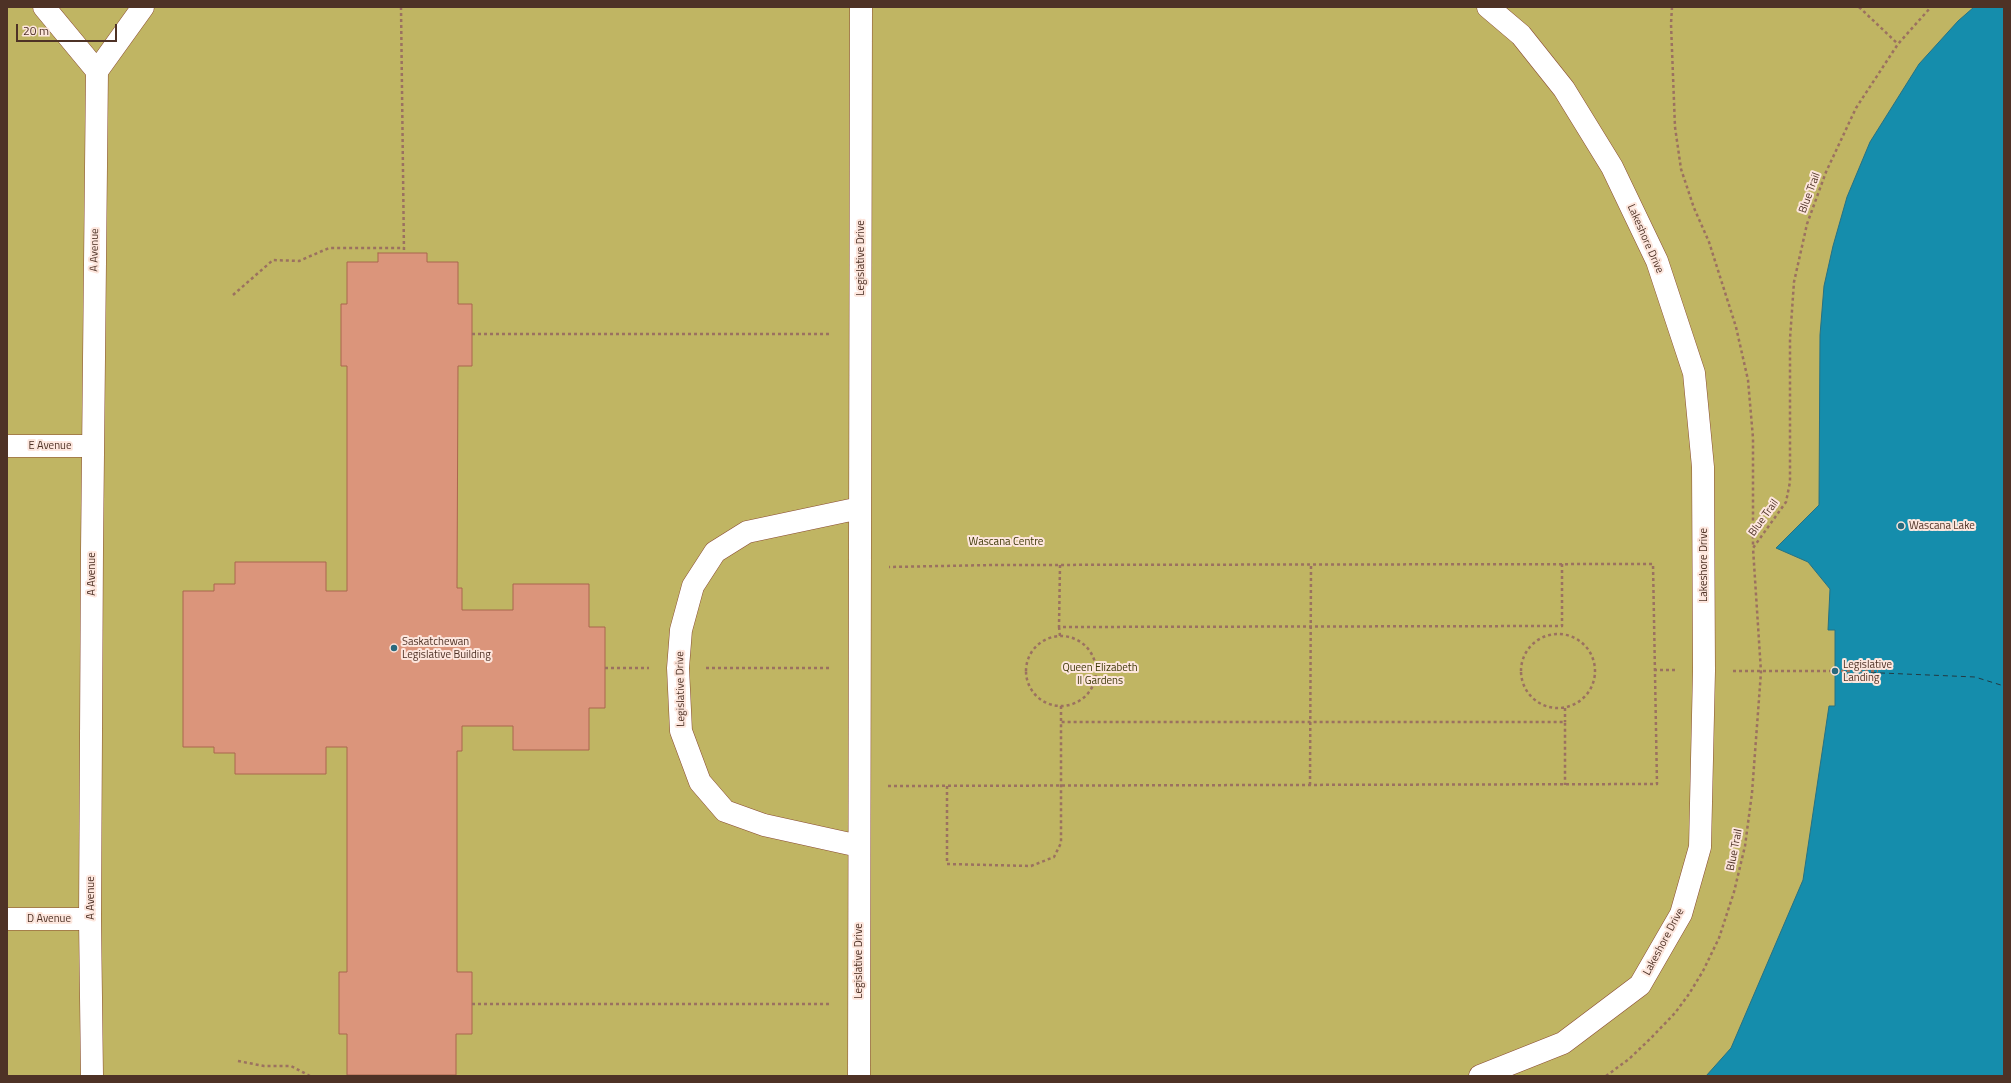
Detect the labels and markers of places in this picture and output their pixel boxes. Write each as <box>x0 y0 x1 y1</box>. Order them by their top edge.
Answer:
place label: Wascana Lake <box>1909 519 1975 533</box>
marker: Wascana Lake <box>1896 521 1906 531</box>
place label: Saskatchewan Legislative Building <box>402 635 491 661</box>
marker: Saskatchewan Legislative Building <box>389 643 399 653</box>
place label: Legislative Landing <box>1843 658 1892 684</box>
marker: Legislative Landing <box>1830 666 1840 676</box>

